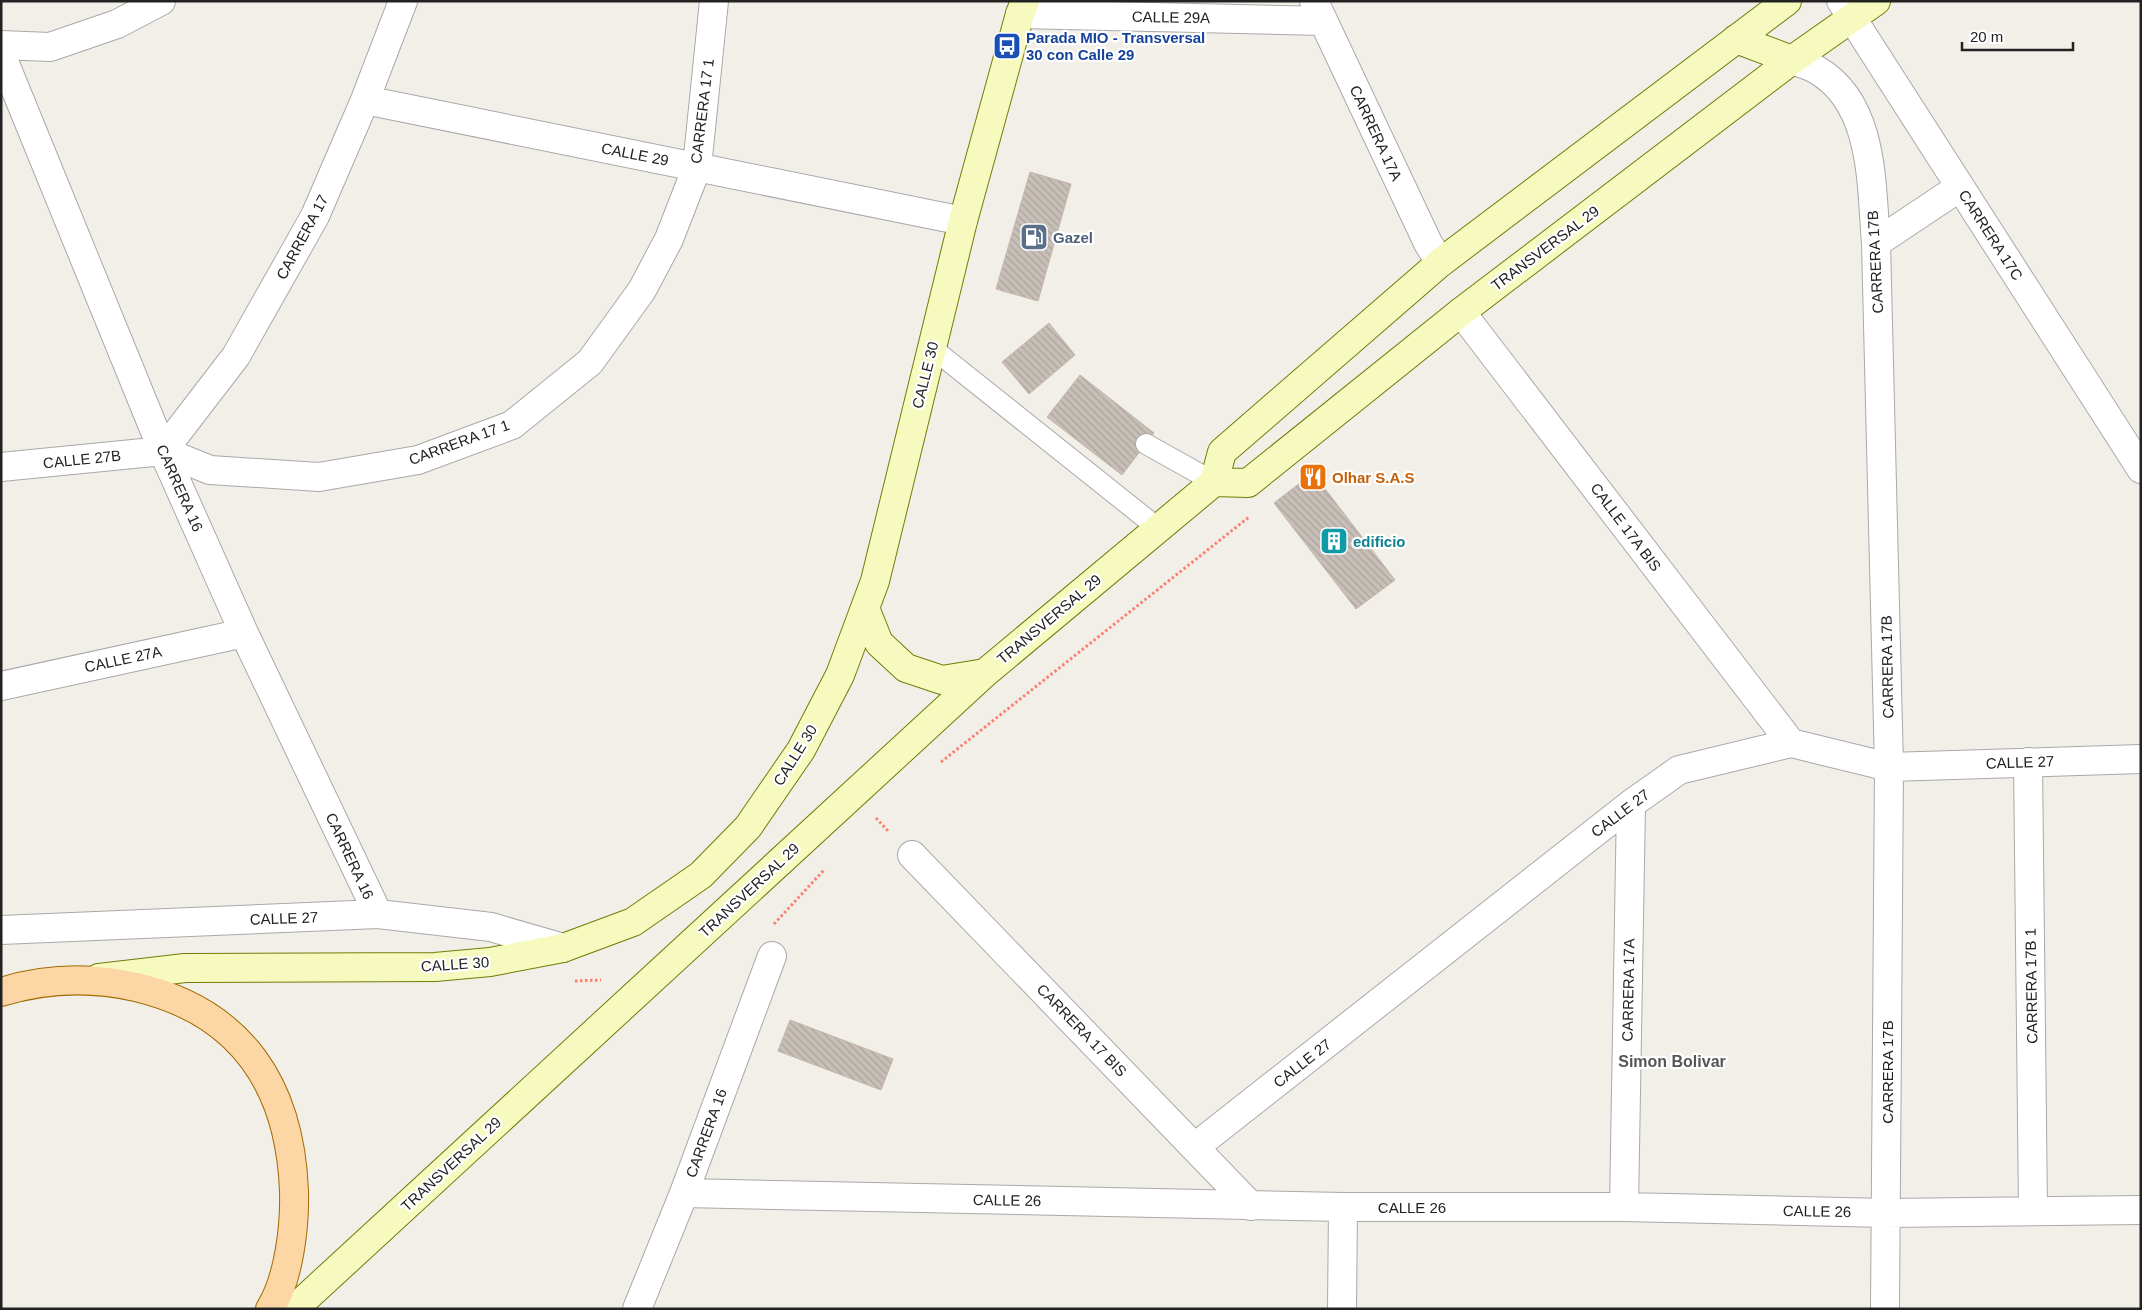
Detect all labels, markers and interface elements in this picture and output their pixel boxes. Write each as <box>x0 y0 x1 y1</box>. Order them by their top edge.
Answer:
street label: CALLE 29A <box>1132 8 1210 26</box>
scale bar <box>1962 20 2073 52</box>
text: 20 m <box>1970 28 2003 45</box>
place label: Parada MIO - Transversal 30 con Calle 29 <box>1026 29 1205 63</box>
bus stop icon: Parada MIO - Transversal 30 con Calle 29 <box>992 31 1022 61</box>
street label: CARRERA 17 1 <box>687 57 717 165</box>
street label: CARRERA 17A <box>1346 83 1406 183</box>
street label: CALLE 29 <box>600 139 670 169</box>
street label: CARRERA 17C <box>1955 187 2027 283</box>
street label: CARRERA 17 <box>273 192 331 282</box>
street label: TRANSVERSAL 29 <box>1488 202 1602 294</box>
street label: CARRERA 17B <box>1864 210 1886 314</box>
fuel station icon: Gazel <box>1019 222 1049 252</box>
place label: Gazel <box>1053 229 1093 246</box>
street label: CALLE 30 <box>908 340 942 410</box>
street label: CARRERA 17 1 <box>406 416 512 468</box>
street label: CARRERA 16 <box>153 442 207 534</box>
street label: CALLE 27B <box>42 446 122 472</box>
restaurant icon: Olhar S.A.S <box>1298 462 1328 492</box>
place label: Olhar S.A.S <box>1332 469 1415 486</box>
street label: CALLE 17A BIS <box>1587 480 1665 574</box>
building icon: edificio <box>1319 526 1349 556</box>
place label: edificio <box>1353 533 1406 550</box>
street label: TRANSVERSAL 29 <box>994 571 1104 667</box>
street label: CARRERA 17B <box>1878 615 1896 719</box>
street label: CALLE 27A <box>83 643 163 675</box>
street label: CALLE 30 <box>770 721 820 789</box>
street label: CALLE 27 <box>1986 752 2054 772</box>
street label: CALLE 27 <box>1588 786 1652 840</box>
street label: CARRERA 16 <box>323 810 377 902</box>
street label: TRANSVERSAL 29 <box>696 839 802 941</box>
street label: CALLE 27 <box>250 908 318 928</box>
street label: CARRERA 17B 1 <box>2021 928 2041 1044</box>
street label: CARRERA 17A <box>1619 938 1637 1042</box>
street label: CALLE 30 <box>420 953 490 975</box>
street label: CARRERA 17 BIS <box>1034 980 1130 1080</box>
street label: CARRERA 17B <box>1879 1020 1896 1124</box>
street label: CALLE 27 <box>1270 1035 1334 1091</box>
district label: Simon Bolivar <box>1618 1053 1726 1070</box>
street label: CARRERA 16 <box>682 1086 730 1180</box>
street label: TRANSVERSAL 29 <box>398 1113 504 1215</box>
street label: CALLE 26 <box>973 1191 1041 1209</box>
street label: CALLE 26 <box>1378 1199 1446 1216</box>
street label: CALLE 26 <box>1783 1202 1851 1220</box>

